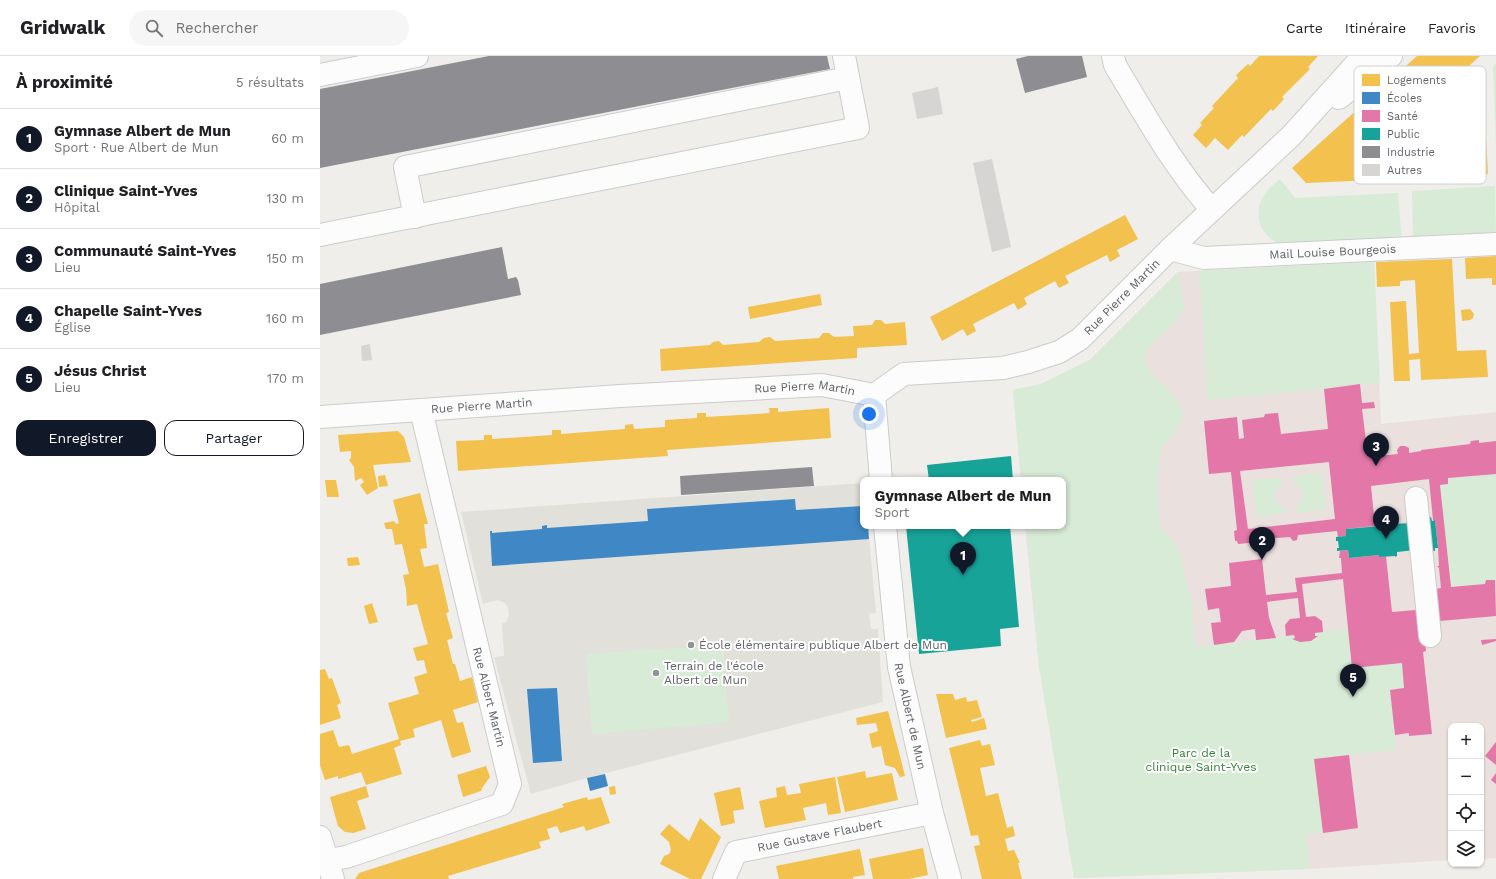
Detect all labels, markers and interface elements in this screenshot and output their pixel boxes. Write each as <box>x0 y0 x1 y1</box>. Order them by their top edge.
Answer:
search box <box>129 10 409 46</box>
text: Gridwalk <box>20 16 105 39</box>
icon: search <box>143 17 165 39</box>
text: Rechercher <box>175 19 258 37</box>
text: Carte <box>1286 20 1323 36</box>
text: Itinéraire <box>1345 20 1406 36</box>
text: Favoris <box>1428 20 1476 36</box>
legend <box>1354 66 1486 184</box>
text: À proximité <box>16 72 113 92</box>
text: Logements <box>1387 74 1446 87</box>
text: 5 résultats <box>236 75 304 90</box>
text: Écoles <box>1387 91 1422 105</box>
text: Santé <box>1387 110 1418 123</box>
text: Gymnase Albert de Mun <box>54 122 231 140</box>
text: Public <box>1387 128 1420 141</box>
text: 1 <box>26 131 32 146</box>
text: 60 m <box>271 131 304 146</box>
text: Sport · Rue Albert de Mun <box>54 140 218 155</box>
text: Industrie <box>1387 146 1435 159</box>
text: Autres <box>1387 164 1422 177</box>
text: Clinique Saint-Yves <box>54 182 198 200</box>
text: 2 <box>25 191 33 206</box>
text: 130 m <box>266 191 304 206</box>
text: Hôpital <box>54 200 100 215</box>
text: Communauté Saint-Yves <box>54 242 236 260</box>
street label: Mail Louise Bourgeois <box>1269 242 1396 262</box>
text: 3 <box>25 251 33 266</box>
text: 150 m <box>266 251 304 266</box>
street label: Rue Pierre Martin <box>1081 256 1163 338</box>
text: Lieu <box>54 260 81 275</box>
text: Chapelle Saint-Yves <box>54 302 202 320</box>
text: 4 <box>25 311 33 326</box>
text: 160 m <box>266 311 304 326</box>
text: Église <box>54 320 91 335</box>
text: Jésus Christ <box>54 362 146 380</box>
text: 5 <box>25 371 33 386</box>
text: 170 m <box>267 371 304 386</box>
street label: Rue Pierre Martin <box>754 377 856 398</box>
text: Lieu <box>54 380 81 395</box>
street label: Rue Pierre Martin <box>430 395 533 416</box>
your location <box>859 404 879 424</box>
button: Enregistrer <box>16 420 156 456</box>
button: Partager <box>164 420 304 456</box>
pin: 3 <box>1363 433 1389 466</box>
popup <box>860 477 1066 529</box>
text: Gymnase Albert de Mun <box>875 487 1051 505</box>
text: Sport <box>875 505 909 520</box>
pin: 4 <box>1373 506 1399 539</box>
pin: 2 <box>1249 527 1275 560</box>
pin: 1 <box>950 542 976 575</box>
place label: École élémentaire publique Albert de Mun <box>699 638 947 652</box>
marker: École élémentaire publique Albert de Mun <box>686 640 696 650</box>
street label: Rue Albert Martin <box>470 646 508 748</box>
place label: Terrain de l'école Albert de Mun <box>664 659 764 687</box>
street label: Rue Albert de Mun <box>892 662 929 771</box>
pin: 5 <box>1340 664 1366 697</box>
marker: Terrain de l'école Albert de Mun <box>651 668 661 678</box>
map controls <box>1448 723 1484 867</box>
button: + <box>1448 723 1484 759</box>
park label: Parc de la clinique Saint-Yves <box>1146 746 1256 774</box>
button: − <box>1448 759 1484 795</box>
button: locate <box>1448 795 1484 831</box>
street label: Rue Gustave Flaubert <box>756 816 883 855</box>
button: layers <box>1448 831 1484 867</box>

